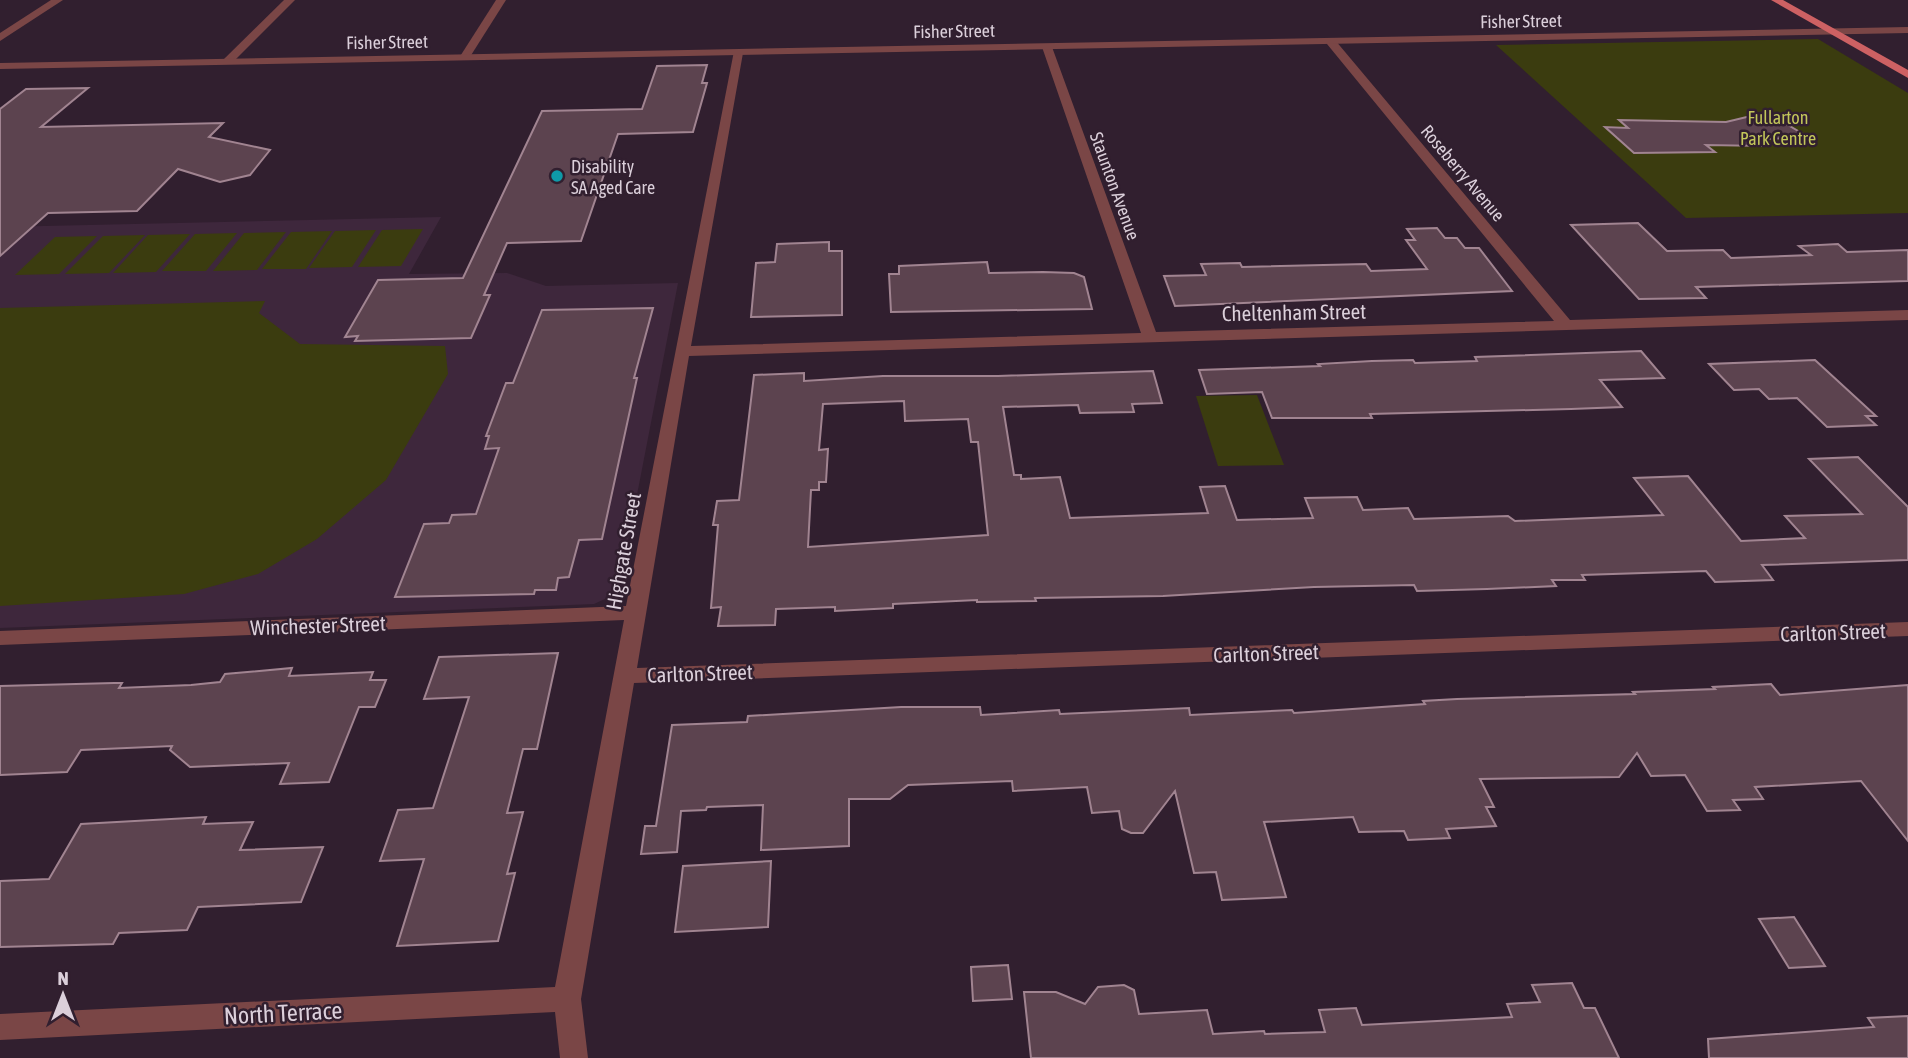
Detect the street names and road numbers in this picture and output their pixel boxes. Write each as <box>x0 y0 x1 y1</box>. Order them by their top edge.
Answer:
street label: Fisher Street <box>1480 10 1562 32</box>
street label: Fisher Street <box>913 20 995 42</box>
street label: Fisher Street <box>346 31 428 53</box>
street label: Roseberry Avenue <box>1417 121 1509 225</box>
street label: Staunton Avenue <box>1086 129 1144 243</box>
street label: Cheltenham Street <box>1222 299 1366 325</box>
street label: Highgate Street <box>601 490 645 612</box>
street label: Winchester Street <box>250 611 386 639</box>
street label: Carlton Street <box>1780 618 1886 646</box>
street label: Carlton Street <box>1213 639 1319 667</box>
street label: Carlton Street <box>647 659 753 687</box>
street label: North Terrace <box>223 996 343 1030</box>

